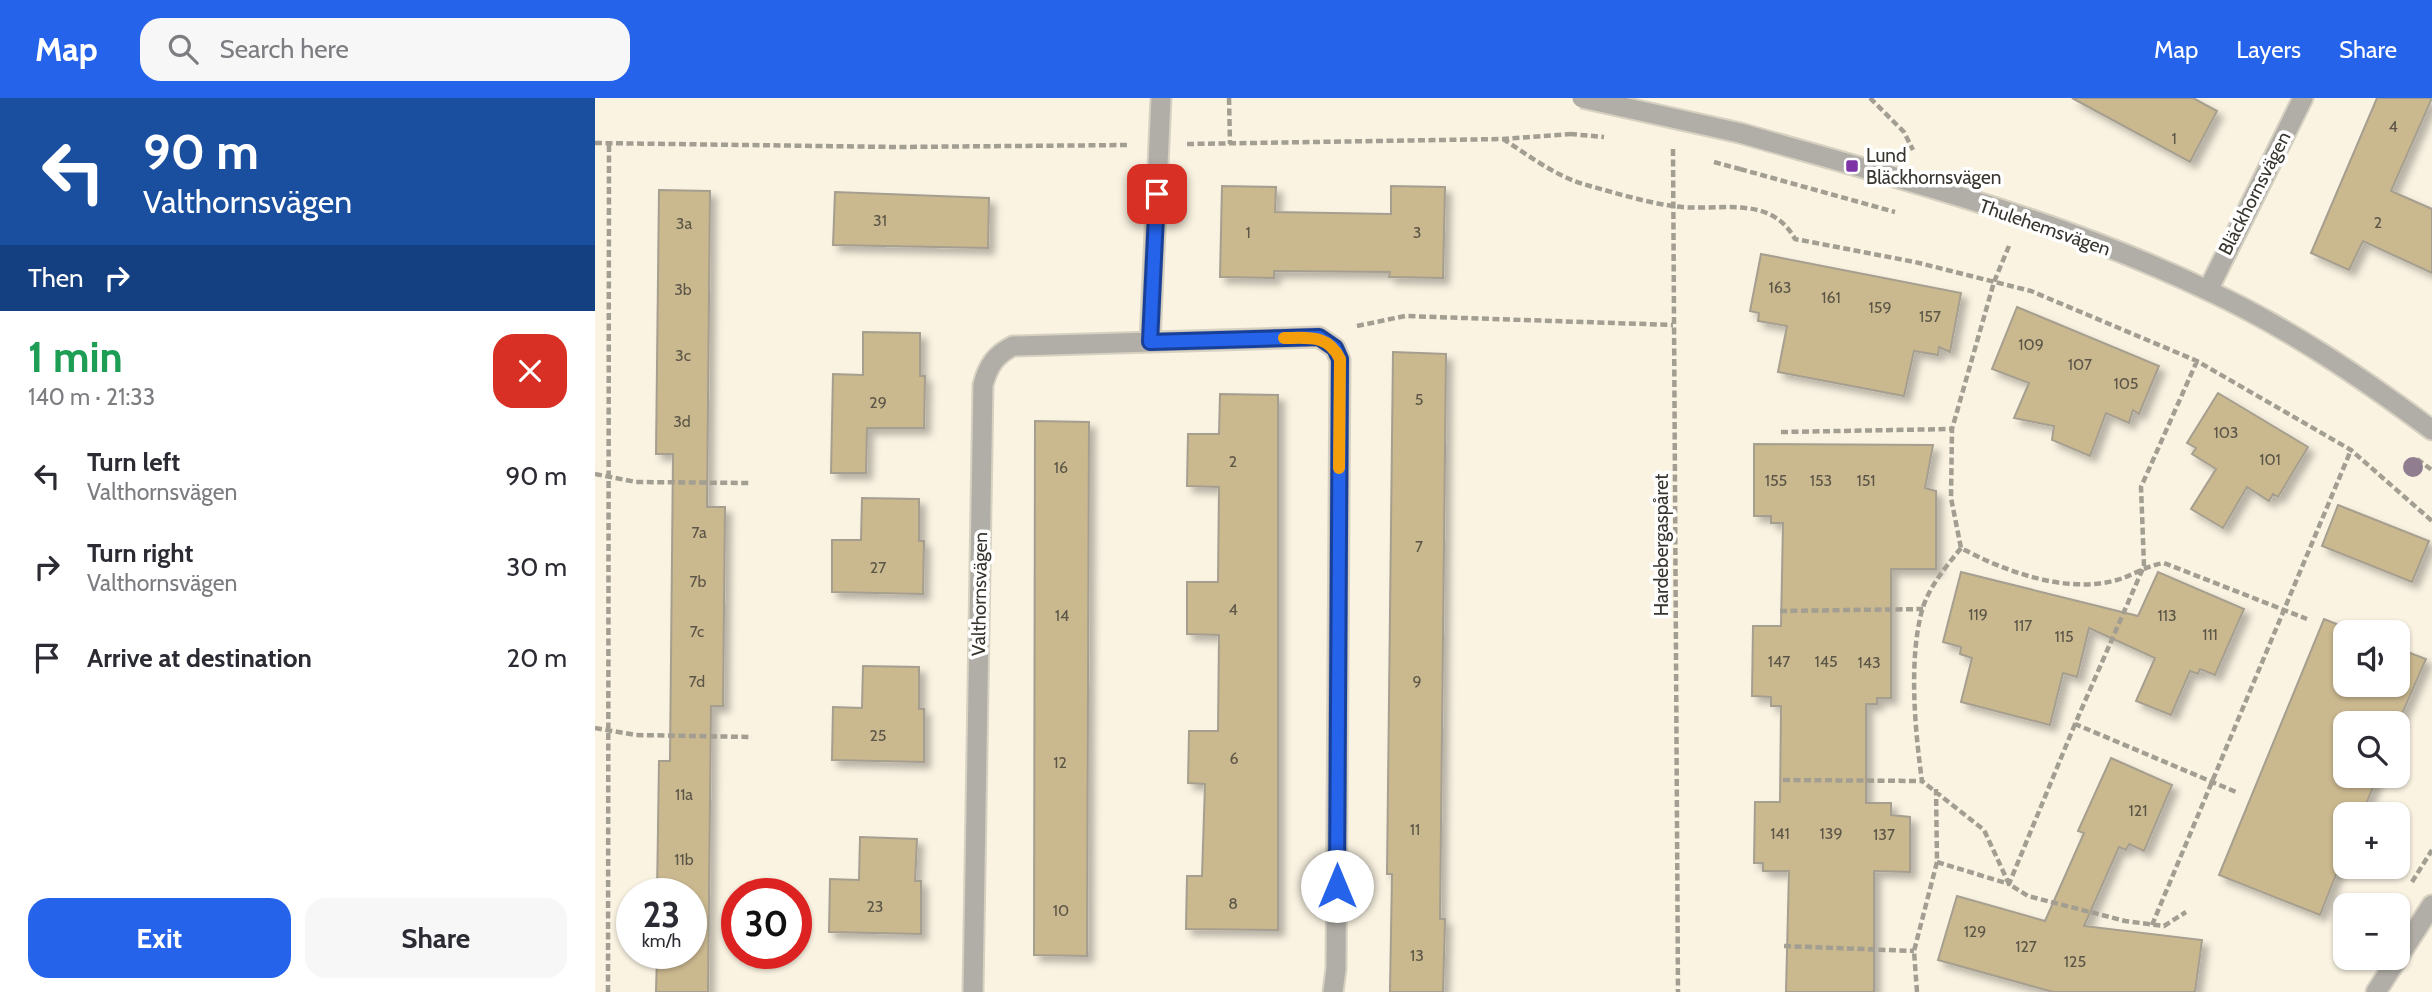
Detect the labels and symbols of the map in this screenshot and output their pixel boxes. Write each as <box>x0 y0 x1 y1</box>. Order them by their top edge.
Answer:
house number: 4 <box>2388 117 2398 136</box>
street label: Bläckhornsvägen <box>2213 128 2295 259</box>
house number: 1 <box>2171 129 2177 148</box>
place label: Lund Bläckhornsvägen <box>1866 144 2001 189</box>
marker: Lund Bläckhornsvägen <box>1844 158 1860 174</box>
pin <box>1127 164 1187 224</box>
street label: Thulehemsvägen <box>1976 194 2113 261</box>
house number: 31 <box>873 211 887 230</box>
house number: 2 <box>2374 213 2382 232</box>
house number: 3a <box>676 214 692 233</box>
house number: 1 <box>1245 223 1251 242</box>
house number: 3 <box>1413 223 1421 242</box>
house number: 163 <box>1769 278 1791 297</box>
house number: 3b <box>674 280 692 299</box>
house number: 161 <box>1821 288 1841 307</box>
house number: 159 <box>1869 298 1891 317</box>
house number: 157 <box>1919 307 1941 326</box>
house number: 109 <box>2018 335 2044 354</box>
house number: 3c <box>675 346 691 365</box>
house number: 107 <box>2068 355 2092 374</box>
house number: 105 <box>2113 374 2139 393</box>
house number: 5 <box>1415 390 1423 409</box>
house number: 29 <box>869 393 887 412</box>
house number: 3d <box>673 412 691 431</box>
house number: 103 <box>2213 423 2239 442</box>
house number: 101 <box>2259 450 2281 469</box>
house number: 2 <box>1229 452 1237 471</box>
house number: 16 <box>1054 458 1068 477</box>
house number: 155 <box>1765 471 1787 490</box>
house number: 153 <box>1810 471 1832 490</box>
house number: 151 <box>1856 471 1876 490</box>
street label: Hardebergaspåret <box>1650 473 1673 616</box>
house number: 7a <box>691 523 707 542</box>
street label: Valthornsvägen <box>967 532 992 656</box>
house number: 7 <box>1415 537 1423 556</box>
house number: 27 <box>870 558 886 577</box>
house number: 7b <box>690 572 707 591</box>
house number: 4 <box>1228 600 1238 619</box>
house number: 119 <box>1968 605 1988 624</box>
house number: 14 <box>1055 606 1069 625</box>
house number: 113 <box>2157 606 2177 625</box>
house number: 117 <box>2014 616 2032 635</box>
house number: 7c <box>690 622 704 641</box>
house number: 111 <box>2202 625 2218 644</box>
house number: 115 <box>2054 627 2074 646</box>
house number: 147 <box>1768 652 1790 671</box>
house number: 145 <box>1814 652 1838 671</box>
house number: 143 <box>1857 653 1881 672</box>
house number: 7d <box>689 672 705 691</box>
house number: 9 <box>1412 672 1422 691</box>
house number: 25 <box>869 726 887 745</box>
house number: 6 <box>1229 749 1239 768</box>
house number: 12 <box>1053 753 1067 772</box>
house number: 11a <box>675 785 693 804</box>
house number: 121 <box>2129 801 2147 820</box>
house number: 11 <box>1410 820 1420 839</box>
house number: 141 <box>1770 824 1790 843</box>
house number: 139 <box>1820 824 1842 843</box>
house number: 137 <box>1873 825 1895 844</box>
position arrow <box>1300 849 1374 923</box>
house number: 11b <box>674 850 694 869</box>
speed limit sign: 30 <box>721 878 812 969</box>
house number: 8 <box>1228 894 1238 913</box>
house number: 23 <box>866 897 884 916</box>
house number: 10 <box>1053 901 1069 920</box>
house number: 129 <box>1964 922 1986 941</box>
house number: 127 <box>2015 937 2037 956</box>
house number: 13 <box>1410 946 1424 965</box>
house number: 125 <box>2064 952 2086 971</box>

